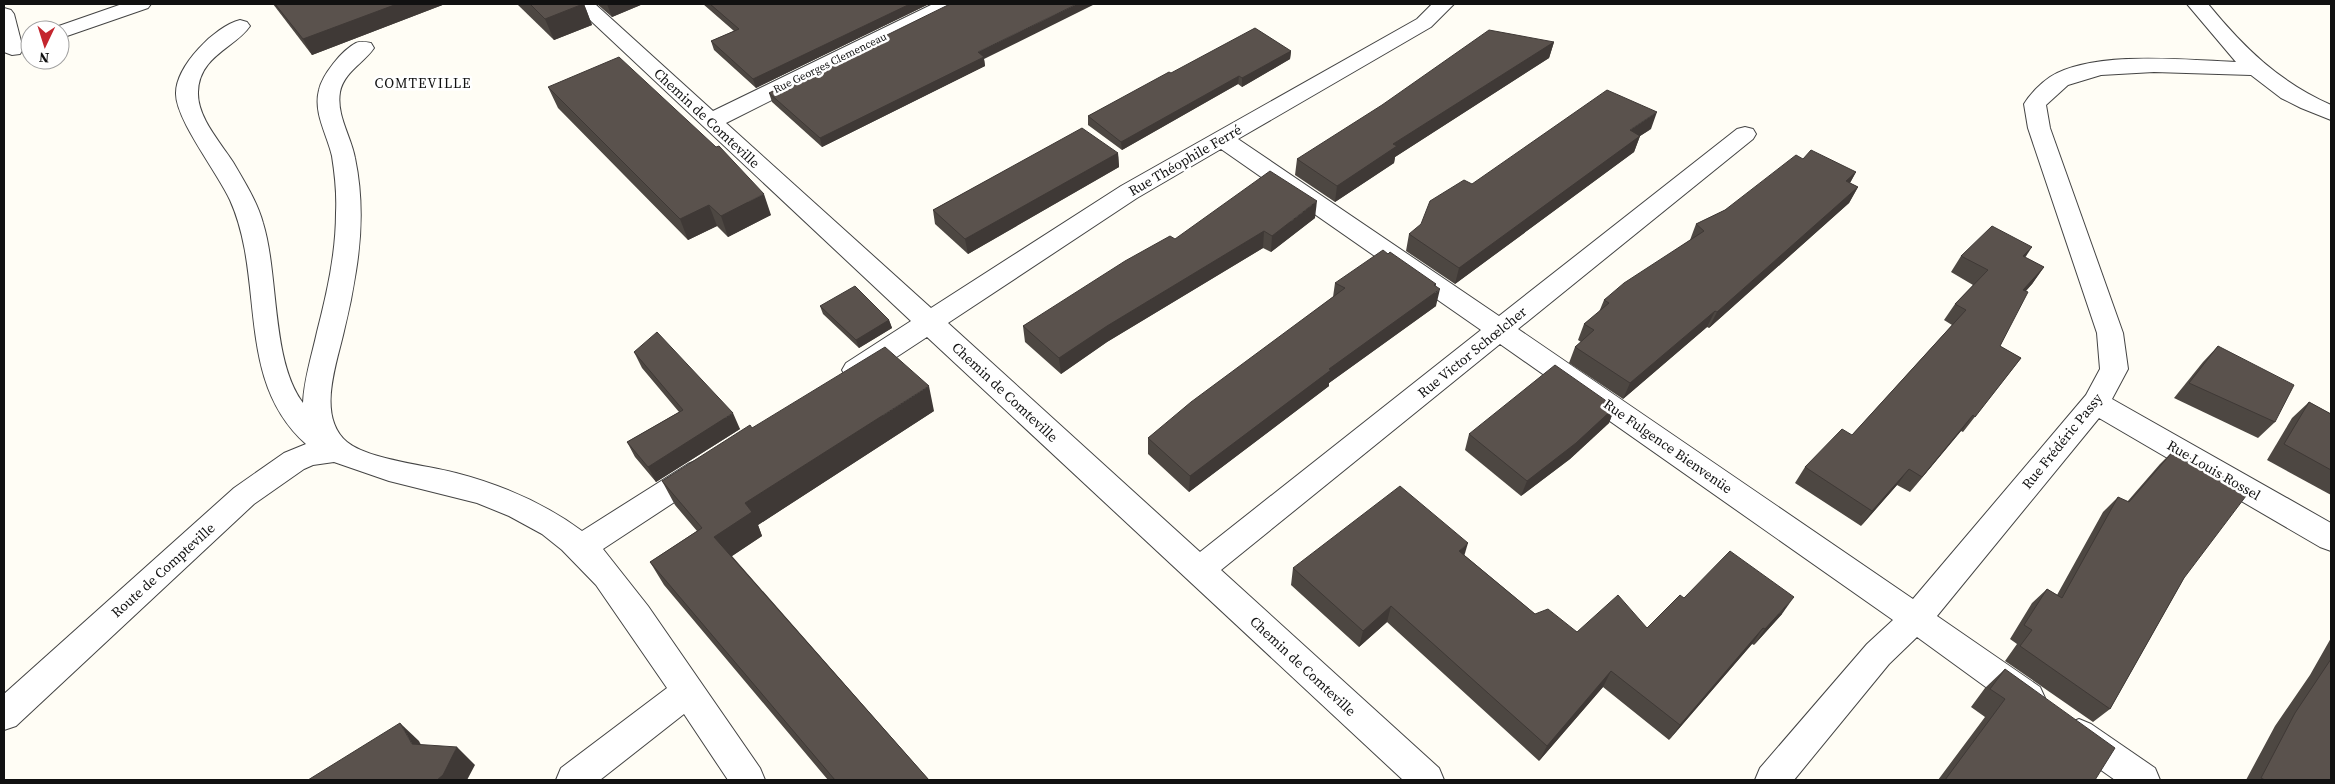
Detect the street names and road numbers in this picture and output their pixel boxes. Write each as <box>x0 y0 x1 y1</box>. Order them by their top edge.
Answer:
street label: Rue Georges Clemenceau <box>771 29 890 97</box>
street label: Chemin de Comteville <box>649 63 765 173</box>
street label: Rue Théophile Ferré <box>1125 119 1245 201</box>
street label: Rue Victor Schœlcher <box>1413 302 1531 402</box>
street label: Chemin de Comteville <box>947 337 1063 447</box>
street label: Rue Frédéric Passy <box>2017 388 2107 493</box>
street label: Rue Fulgence Bienvenüe <box>1600 394 1736 498</box>
street label: Rue Louis Rossel <box>2164 435 2264 505</box>
street label: Route de Compteville <box>107 518 219 622</box>
street label: Chemin de Comteville <box>1245 611 1361 721</box>

